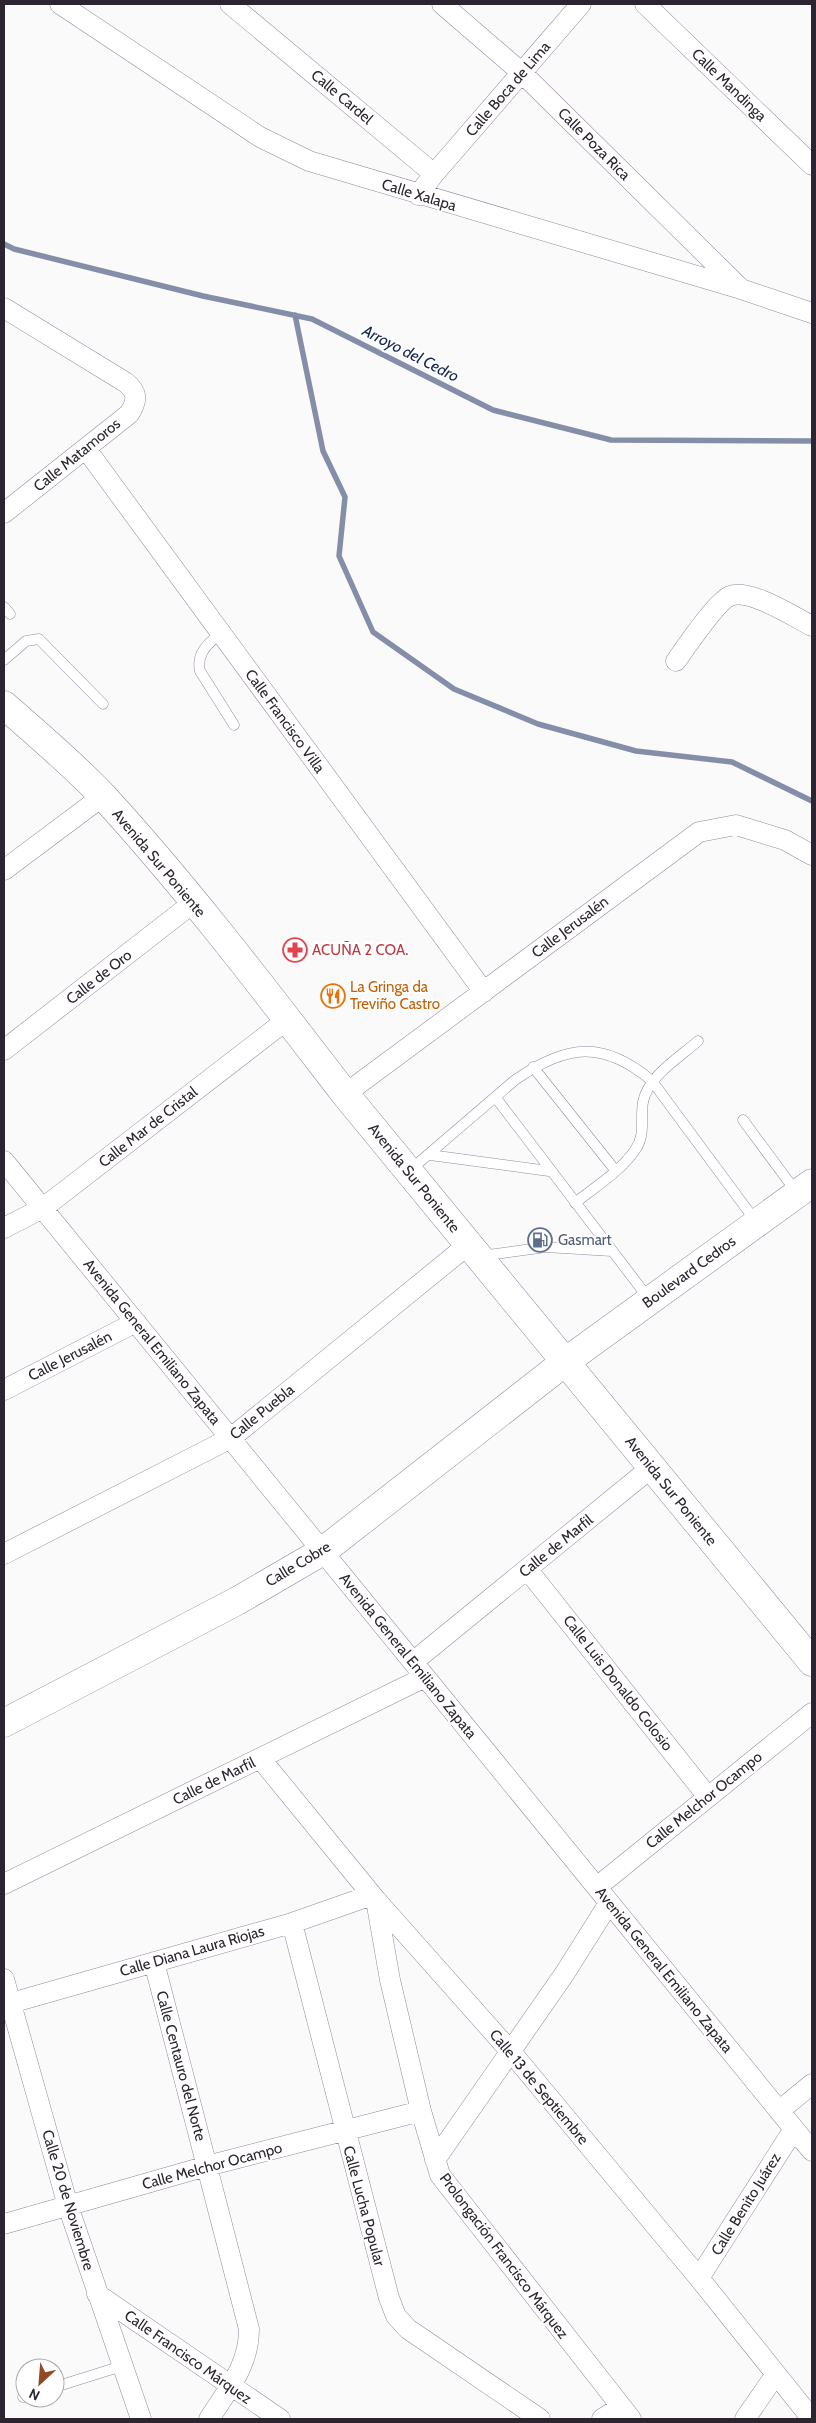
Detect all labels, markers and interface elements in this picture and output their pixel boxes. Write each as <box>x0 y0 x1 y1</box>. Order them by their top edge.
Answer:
street label: Calle Boca de Lima <box>462 37 555 140</box>
street label: Calle Mandinga <box>688 45 771 126</box>
street label: Calle Cardel <box>307 66 377 128</box>
street label: Calle Poza Rica <box>554 104 634 184</box>
street label: Calle Xalapa <box>380 175 459 215</box>
water label: Arroyo del Cedro <box>358 321 462 386</box>
street label: Calle Matamoros <box>30 415 124 495</box>
street label: Calle Francisco Villa <box>241 666 329 777</box>
street label: Avenida Sur Poniente <box>109 805 210 921</box>
street label: Calle Jerusalén <box>528 892 612 962</box>
pharmacy icon: ACUÑA 2 COA. <box>282 937 308 963</box>
place label: ACUÑA 2 COA. <box>312 941 408 959</box>
street label: Calle de Oro <box>63 946 135 1008</box>
place label: La Gringa da Treviño Castro <box>350 978 440 1013</box>
restaurant icon: La Gringa da Treviño Castro <box>320 983 346 1009</box>
street label: Calle Mar de Cristal <box>95 1083 201 1171</box>
street label: Avenida Sur Poniente <box>364 1120 464 1237</box>
fuel station icon: Gasmart <box>527 1227 553 1253</box>
place label: Gasmart <box>558 1231 612 1249</box>
street label: Boulevard Cedros <box>639 1232 739 1312</box>
street label: Avenida General Emiliano Zapata <box>80 1256 225 1429</box>
street label: Calle Jerusalén <box>25 1327 115 1385</box>
street label: Calle Puebla <box>226 1380 298 1443</box>
street label: Avenida Sur Poniente <box>621 1433 721 1550</box>
street label: Calle de Marfil <box>516 1511 597 1581</box>
street label: Calle Cobre <box>262 1537 334 1590</box>
street label: Avenida General Emiliano Zapata <box>336 1570 481 1743</box>
street label: Calle Luis Donaldo Colosio <box>559 1612 677 1754</box>
street label: Calle Melchor Ocampo <box>642 1748 766 1852</box>
street label: Calle de Marfil <box>170 1753 259 1809</box>
street label: Avenida General Emiliano Zapata <box>592 1884 737 2057</box>
street label: Calle Diana Laura Riojas <box>118 1922 266 1980</box>
street label: Calle Centauro del Norte <box>152 1989 210 2143</box>
street label: Calle 13 de Septiembre <box>486 2026 593 2148</box>
street label: Calle 20 de Noviembre <box>38 2128 98 2273</box>
street label: Calle Melchor Ocampo <box>140 2139 284 2193</box>
street label: Calle Lucha Popular <box>339 2144 389 2268</box>
street label: Calle Benito Juárez <box>707 2149 785 2259</box>
street label: Prolongación Francisco Márquez <box>436 2170 572 2342</box>
street label: Calle Francisco Márquez <box>121 2306 255 2408</box>
north arrow <box>15 2358 65 2408</box>
text: N <box>26 2384 43 2405</box>

